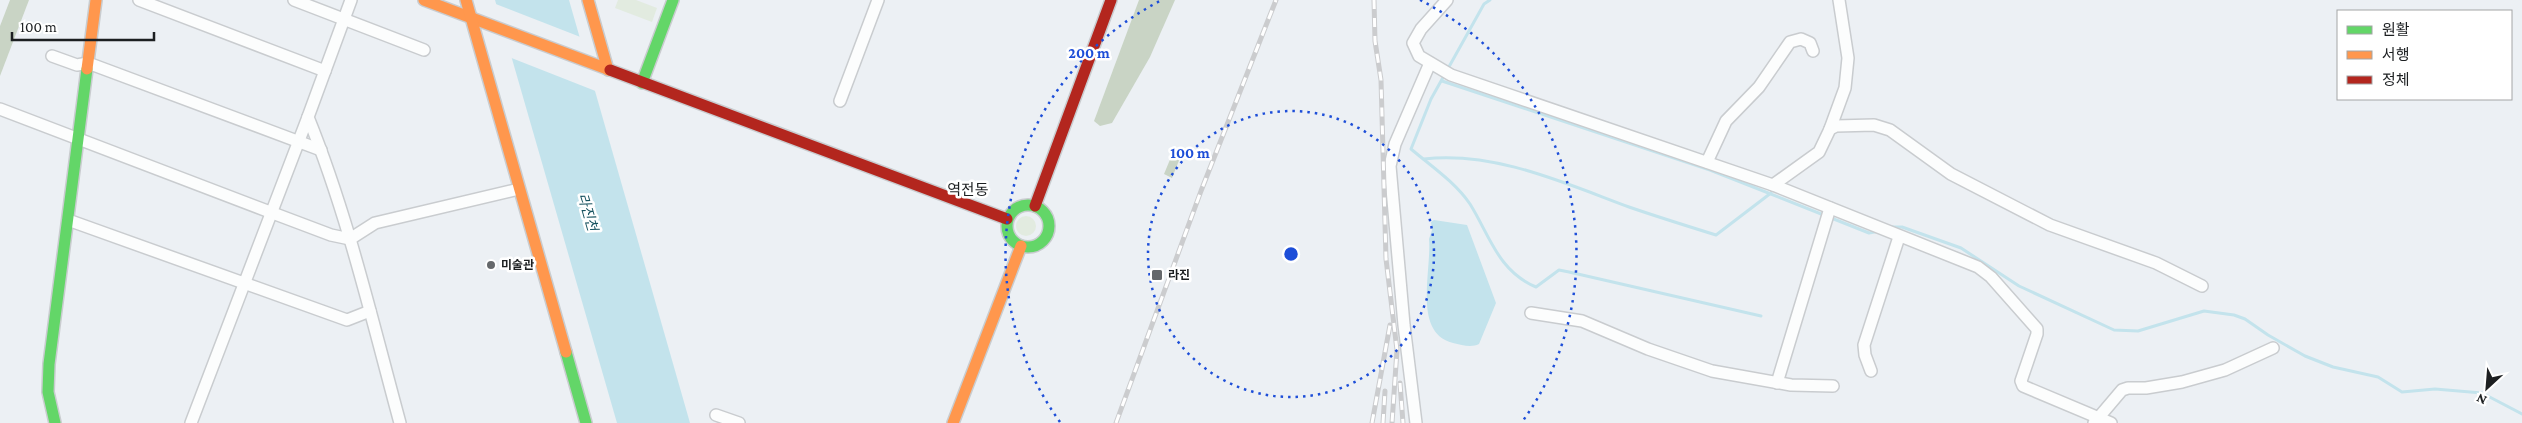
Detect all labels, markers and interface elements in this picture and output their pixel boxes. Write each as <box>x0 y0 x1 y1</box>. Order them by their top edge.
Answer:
scale bar <box>12 10 155 42</box>
legend <box>2337 10 2512 100</box>
text: 100 m <box>20 19 57 35</box>
text: 원활 <box>2382 22 2410 38</box>
text: 200 m <box>1068 45 1110 61</box>
text: 서행 <box>2382 47 2410 63</box>
text: 정체 <box>2382 72 2410 88</box>
text: 100 m <box>1170 145 1210 161</box>
district label: 역전동 <box>947 182 989 198</box>
water label: 라진천 <box>575 191 601 234</box>
centre of rings <box>1282 245 1300 263</box>
place label: 미술관 <box>501 258 534 272</box>
marker: 미술관 <box>485 259 497 271</box>
marker: 라진 <box>1150 268 1164 282</box>
place label: 라진 <box>1168 268 1190 282</box>
north arrow <box>2462 363 2512 413</box>
text: N <box>2473 390 2489 409</box>

